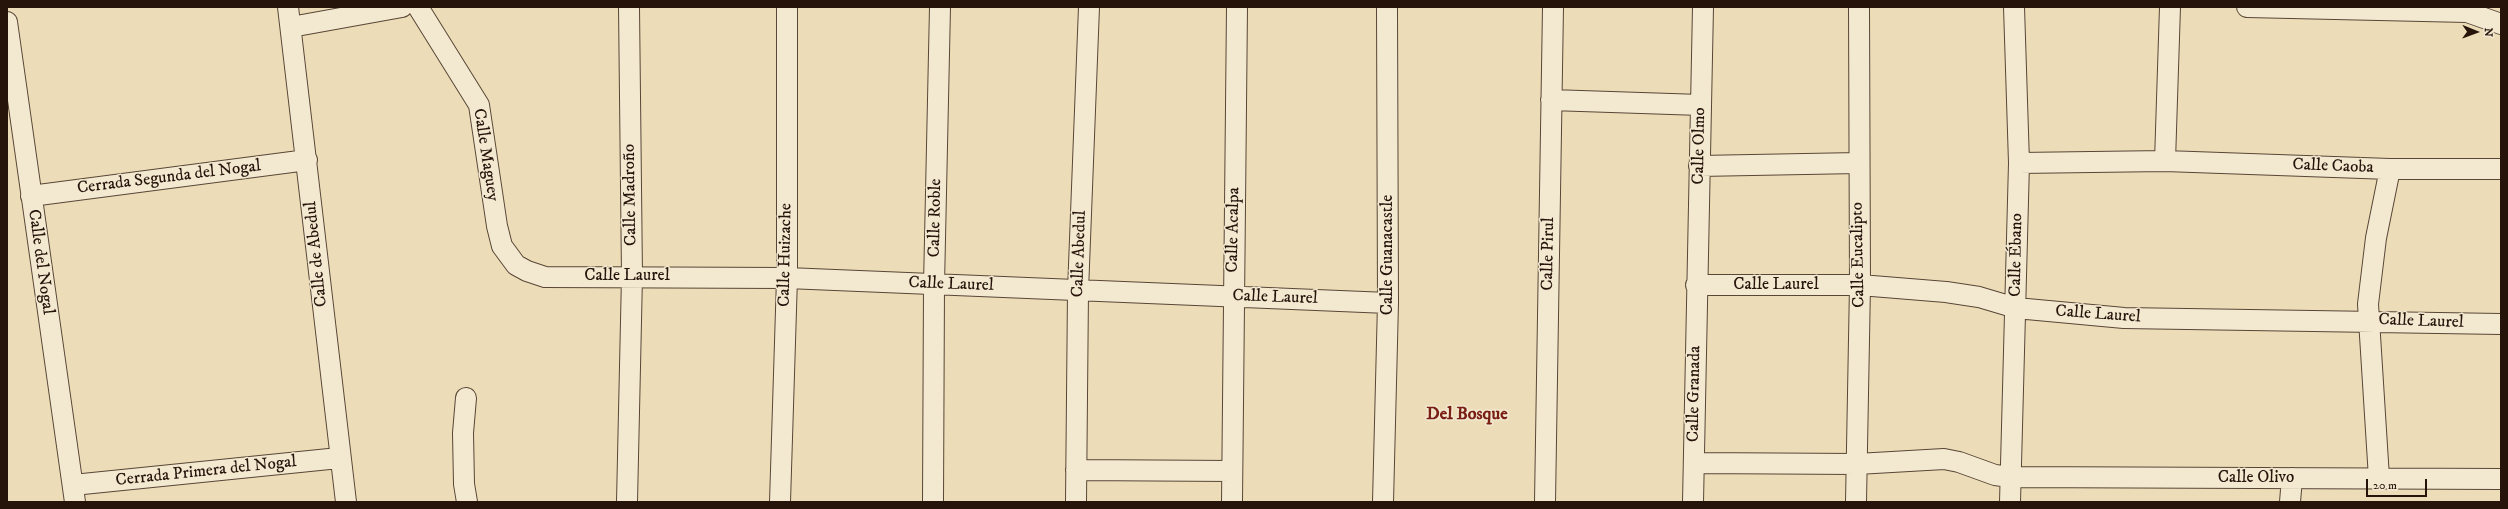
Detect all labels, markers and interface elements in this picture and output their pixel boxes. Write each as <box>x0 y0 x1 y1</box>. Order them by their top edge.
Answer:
north arrow <box>2456 12 2496 52</box>
text: N <box>2481 28 2495 37</box>
street label: Calle Maguey <box>468 107 502 203</box>
street label: Calle Olmo <box>1689 107 1711 185</box>
street label: Calle Madroño <box>620 144 642 246</box>
street label: Calle Caoba <box>2292 155 2374 179</box>
street label: Cerrada Segunda del Nogal <box>76 157 262 199</box>
street label: Calle Roble <box>925 178 947 258</box>
street label: Calle Acalpa <box>1223 187 1245 273</box>
street label: Calle Guanacastle <box>1378 195 1398 315</box>
street label: Calle de Abedul <box>301 200 333 308</box>
street label: Calle Eucalipto <box>1848 202 1870 308</box>
street label: Calle Huizache <box>775 203 797 307</box>
street label: Calle del Nogal <box>23 208 57 316</box>
street label: Calle Abedul <box>1068 210 1092 298</box>
street label: Calle Ébano <box>2006 213 2028 297</box>
street label: Calle Pirul <box>1538 217 1560 291</box>
street label: Calle Laurel <box>584 266 670 286</box>
street label: Calle Laurel <box>908 273 994 297</box>
street label: Calle Laurel <box>1733 275 1819 295</box>
street label: Calle Laurel <box>1232 286 1318 310</box>
street label: Calle Laurel <box>2055 302 2141 328</box>
street label: Calle Laurel <box>2378 310 2464 334</box>
street label: Calle Granada <box>1684 346 1706 442</box>
district label: Del Bosque <box>1426 404 1508 426</box>
street label: Cerrada Primera del Nogal <box>115 452 297 492</box>
street label: Calle Olivo <box>2218 468 2294 488</box>
scale bar <box>2368 471 2429 497</box>
text: 20 m <box>2373 478 2397 493</box>

